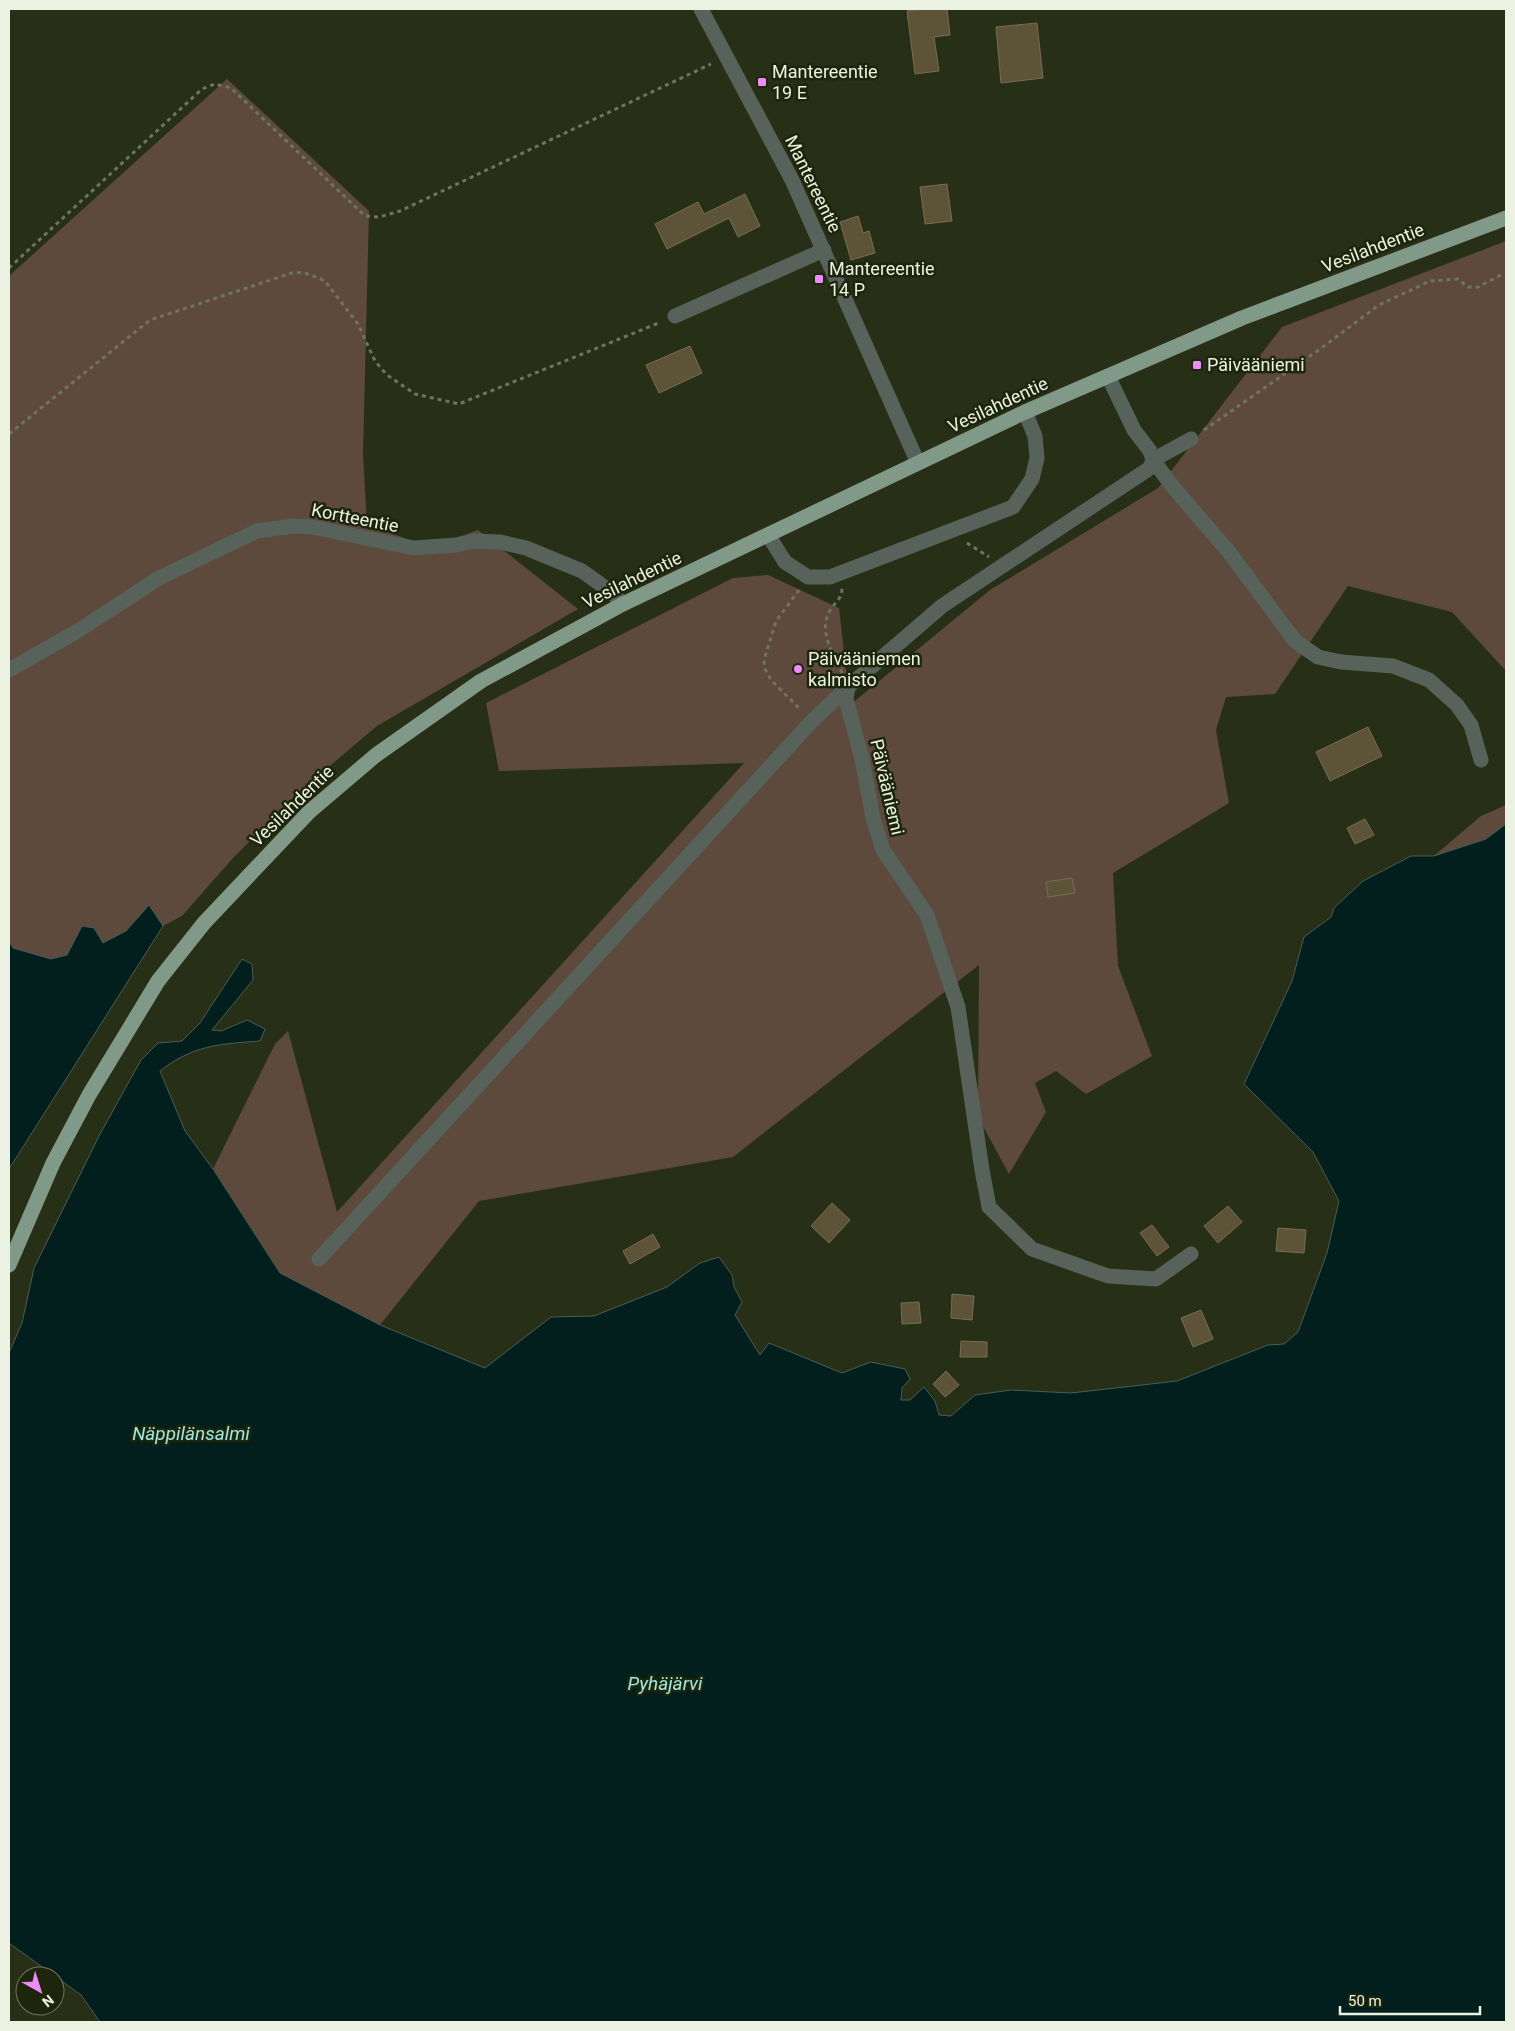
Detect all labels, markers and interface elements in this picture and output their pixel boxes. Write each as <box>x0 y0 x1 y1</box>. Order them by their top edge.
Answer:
place label: Mantereentie 19 E <box>772 61 878 103</box>
marker: Mantereentie 19 E <box>756 76 768 88</box>
street label: Mantereentie <box>781 132 846 236</box>
street label: Vesilahdentie <box>1319 218 1427 277</box>
place label: Mantereentie 14 P <box>829 258 935 300</box>
marker: Mantereentie 14 P <box>813 273 825 285</box>
place label: Päivääniemi <box>1207 354 1305 375</box>
marker: Päivääniemi <box>1191 359 1203 371</box>
street label: Vesilahdentie <box>944 372 1051 437</box>
street label: Kortteentie <box>310 499 401 536</box>
street label: Vesilahdentie <box>579 546 685 613</box>
place label: Päivääniemen kalmisto <box>808 648 921 690</box>
marker: Päivääniemen kalmisto <box>792 663 804 675</box>
street label: Päivääniemi <box>866 737 909 837</box>
street label: Vesilahdentie <box>246 761 338 851</box>
water label: Näppilänsalmi <box>132 1422 250 1445</box>
water label: Pyhäjärvi <box>628 1672 703 1695</box>
north arrow <box>15 1966 65 2016</box>
scale bar <box>1340 1984 1480 2016</box>
text: N <box>39 1992 57 2010</box>
text: 50 m <box>1348 1992 1382 2010</box>

